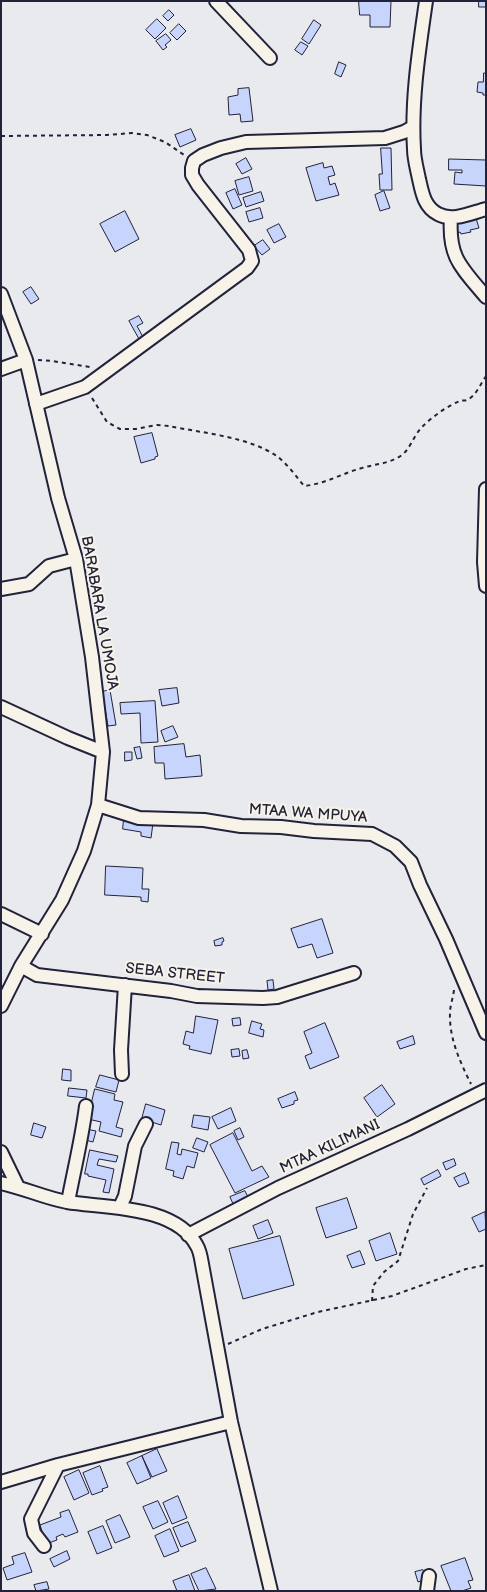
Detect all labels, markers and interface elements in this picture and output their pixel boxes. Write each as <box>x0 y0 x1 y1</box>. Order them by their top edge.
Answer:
street label: BARABARA LA UMOJA <box>77 535 121 691</box>
street label: MTAA WA MPUYA <box>248 801 368 827</box>
street label: SEBA STREET <box>124 960 226 988</box>
street label: MTAA KILIMANI <box>277 1116 383 1178</box>

